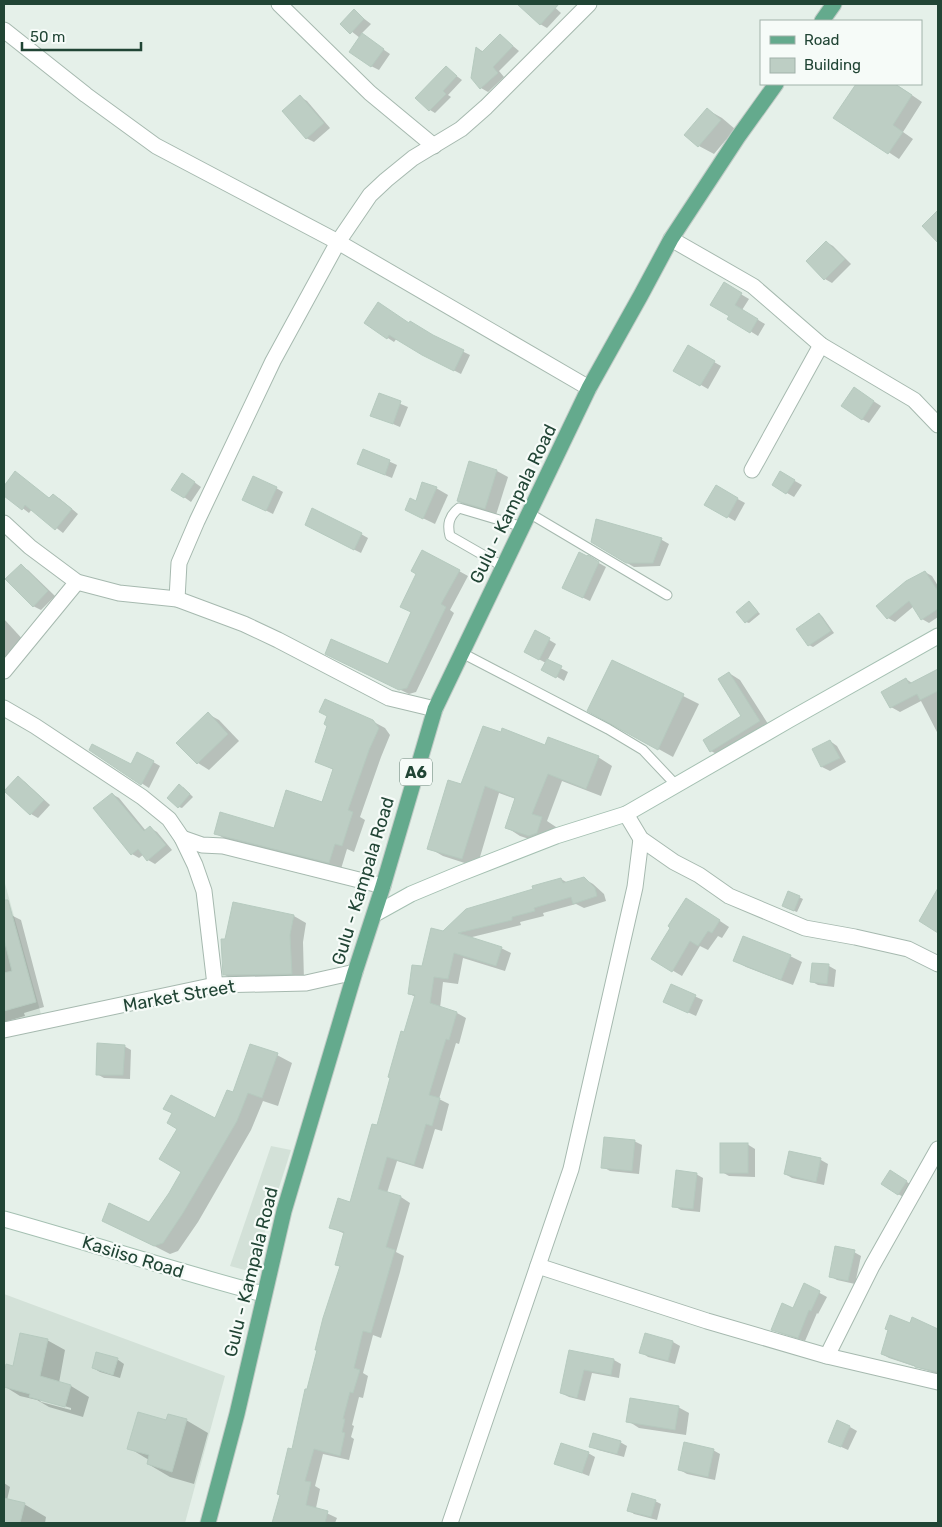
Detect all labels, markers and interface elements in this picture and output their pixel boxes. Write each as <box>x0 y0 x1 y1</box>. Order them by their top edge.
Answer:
scale bar <box>22 20 141 52</box>
legend <box>760 20 922 85</box>
text: 50 m <box>30 28 65 46</box>
text: Road <box>804 31 840 49</box>
text: Building <box>804 56 861 74</box>
street label: Gulu - Kampala Road <box>465 421 561 587</box>
road number: A6 <box>400 759 432 786</box>
street label: Gulu - Kampala Road <box>327 794 399 968</box>
street label: Market Street <box>121 975 237 1017</box>
street label: Gulu - Kampala Road <box>219 1185 283 1359</box>
street label: Kasiiso Road <box>80 1231 186 1283</box>

